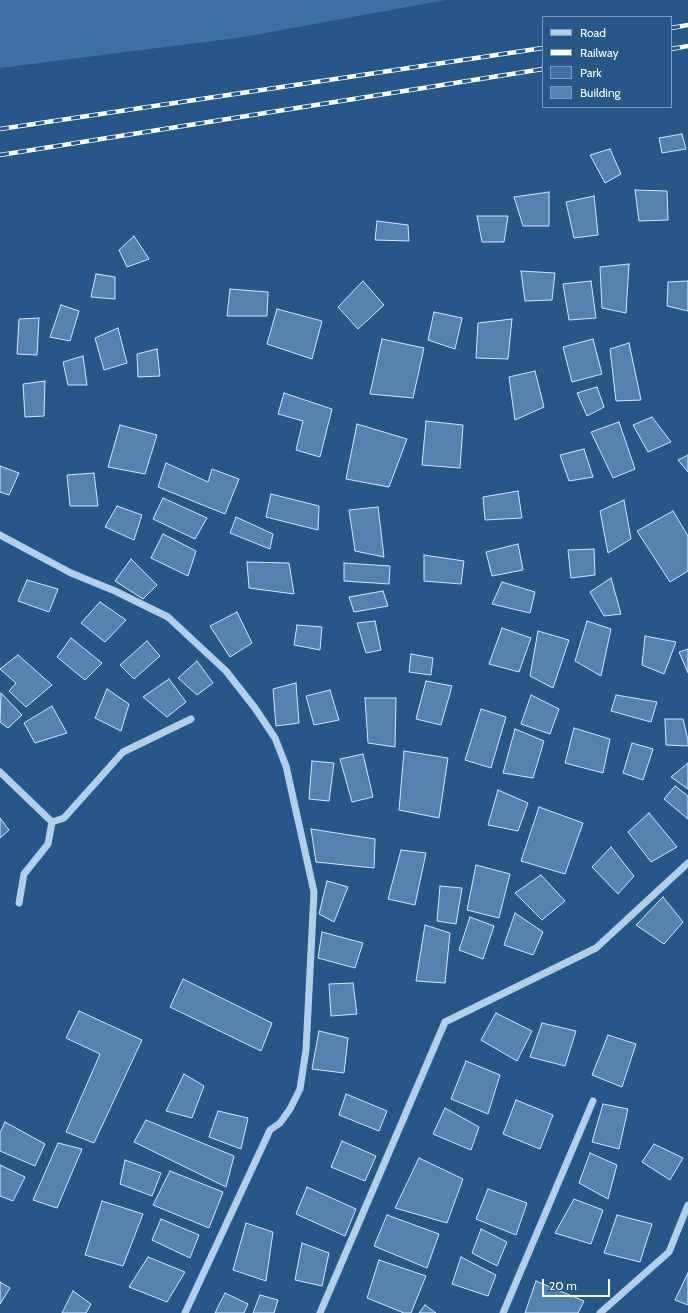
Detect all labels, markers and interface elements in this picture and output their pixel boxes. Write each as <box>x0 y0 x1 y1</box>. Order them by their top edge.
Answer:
legend <box>542 16 672 108</box>
text: Road <box>580 25 606 40</box>
text: Railway <box>580 45 618 60</box>
text: Park <box>580 65 602 80</box>
text: Building <box>580 85 621 100</box>
scale bar <box>544 1271 612 1297</box>
text: 20 m <box>549 1278 577 1293</box>

